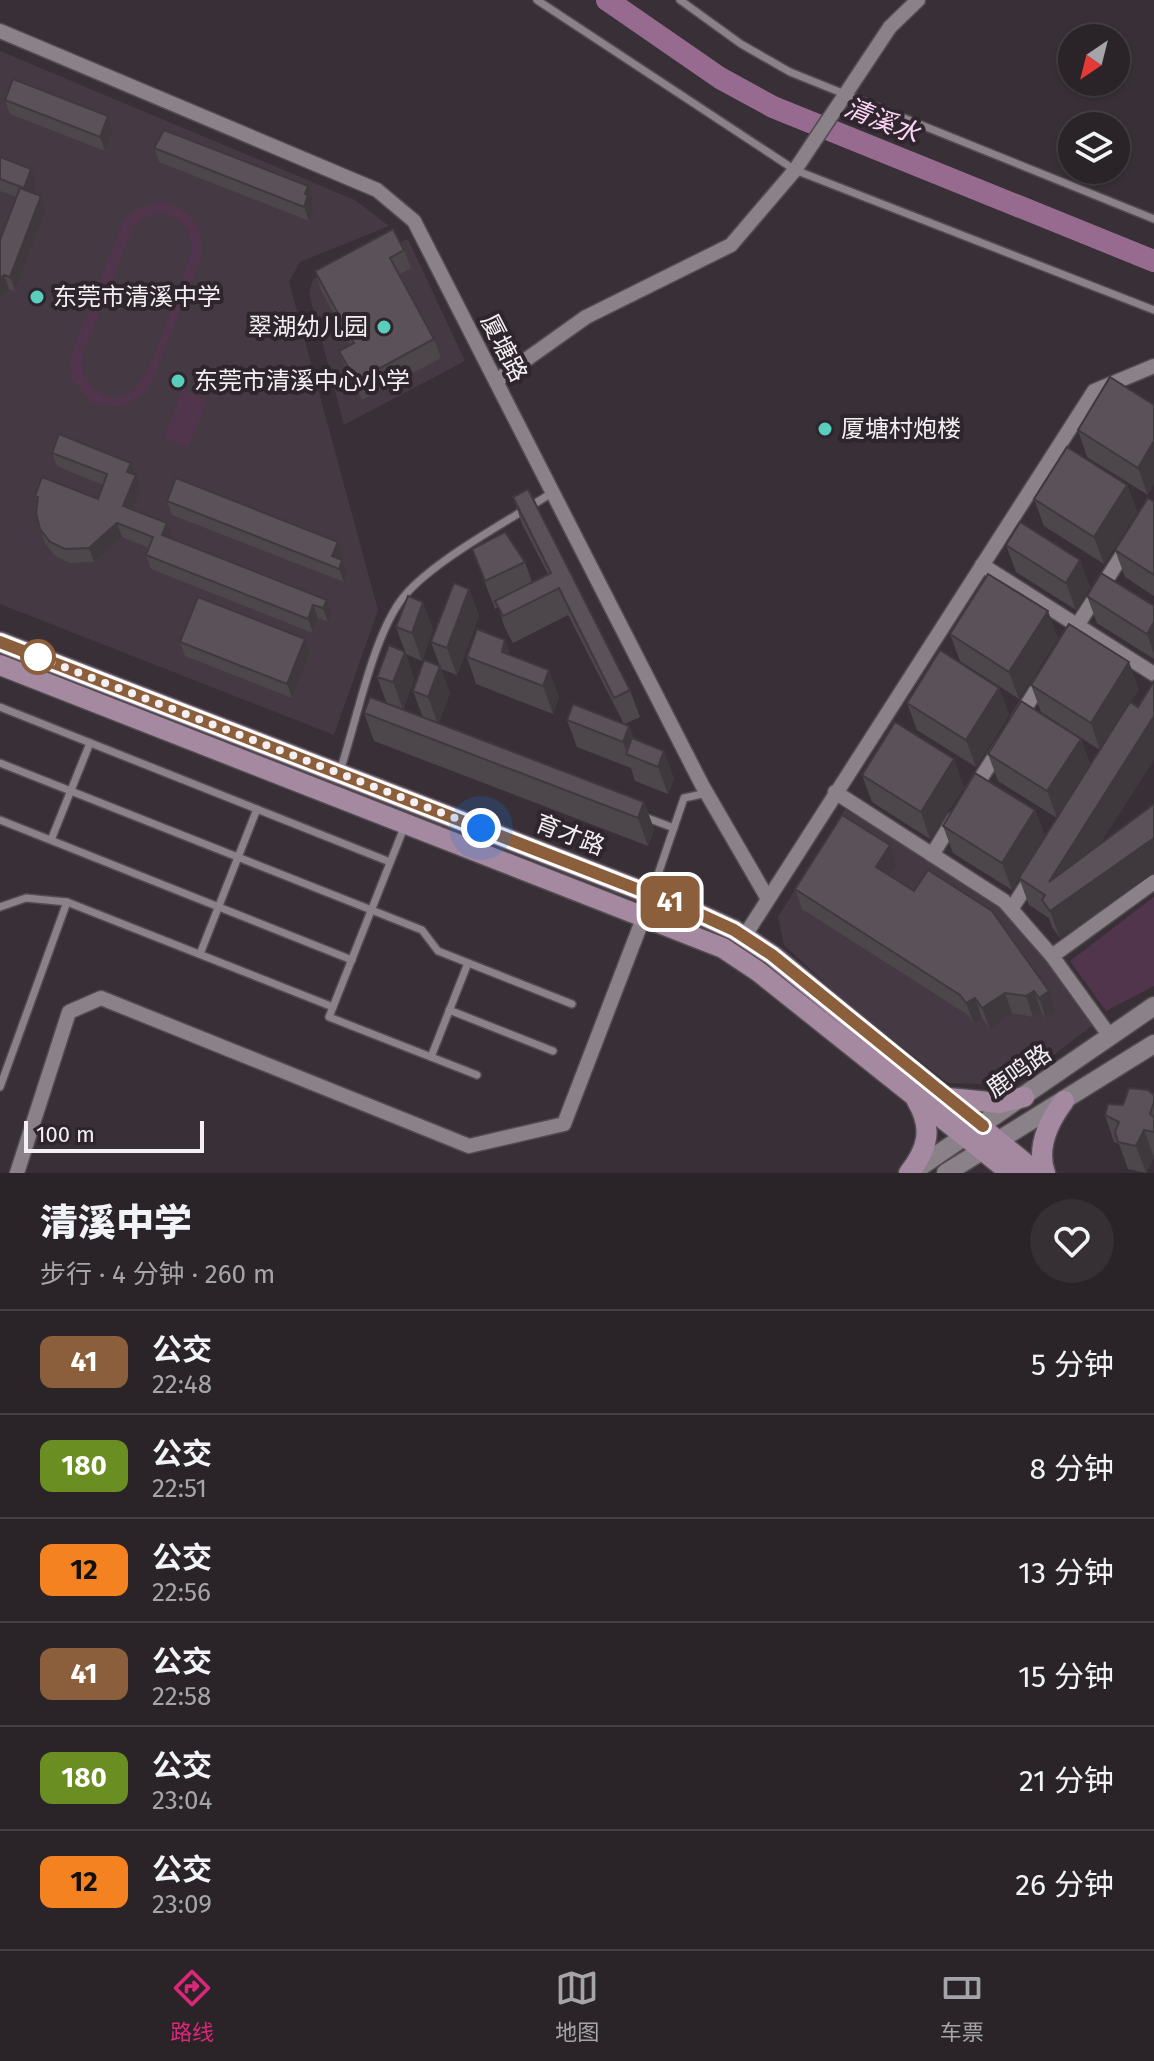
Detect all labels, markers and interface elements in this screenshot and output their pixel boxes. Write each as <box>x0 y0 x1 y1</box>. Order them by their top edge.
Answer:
north arrow <box>1058 24 1130 96</box>
map controls <box>1058 24 1130 184</box>
water label: 清溪水 <box>840 92 925 150</box>
button: layers <box>1058 112 1130 184</box>
place label: 东莞市清溪中学 <box>53 283 221 311</box>
marker: 东莞市清溪中学 <box>28 288 46 306</box>
street label: 厦塘路 <box>475 310 533 386</box>
place label: 翠湖幼儿园 <box>248 313 368 341</box>
marker: 翠湖幼儿园 <box>375 318 393 336</box>
place label: 东莞市清溪中心小学 <box>194 367 410 395</box>
marker: 东莞市清溪中心小学 <box>169 372 187 390</box>
place label: 厦塘村炮楼 <box>841 415 961 443</box>
marker: 厦塘村炮楼 <box>816 420 834 438</box>
unlabelled marker <box>21 640 55 674</box>
your location <box>461 808 501 848</box>
street label: 育才路 <box>531 809 609 861</box>
line badge: 41 <box>634 876 706 928</box>
text: 41 <box>657 885 683 918</box>
street label: 鹿鸣路 <box>981 1039 1057 1103</box>
scale bar <box>24 1117 204 1153</box>
text: 100 m <box>36 1121 95 1148</box>
button: heart <box>1030 1199 1114 1283</box>
text: 清溪中学 <box>40 1200 192 1246</box>
text: 步行 · 4 分钟 · 260 m <box>40 1259 275 1290</box>
text: 公交 <box>152 1332 212 1368</box>
text: 41 <box>71 1345 97 1378</box>
text: 5 分钟 <box>1031 1347 1114 1383</box>
text: 22:48 <box>152 1369 212 1400</box>
text: 公交 <box>152 1436 212 1472</box>
text: 180 <box>61 1449 107 1482</box>
text: 8 分钟 <box>1030 1451 1114 1487</box>
text: 22:51 <box>152 1473 207 1504</box>
text: 公交 <box>152 1540 212 1576</box>
text: 12 <box>70 1553 98 1586</box>
text: 13 分钟 <box>1018 1555 1114 1591</box>
text: 22:56 <box>152 1577 211 1608</box>
text: 公交 <box>152 1644 212 1680</box>
text: 41 <box>71 1657 97 1690</box>
text: 15 分钟 <box>1018 1659 1114 1695</box>
text: 22:58 <box>152 1681 211 1712</box>
text: 公交 <box>152 1748 212 1784</box>
text: 180 <box>61 1761 107 1794</box>
text: 21 分钟 <box>1019 1763 1114 1799</box>
text: 23:04 <box>152 1785 212 1816</box>
text: 公交 <box>152 1852 212 1888</box>
text: 12 <box>70 1865 98 1898</box>
text: 26 分钟 <box>1015 1867 1114 1903</box>
text: 23:09 <box>152 1889 212 1920</box>
tab: 路线 <box>170 1966 214 2046</box>
tab: 地图 <box>555 1966 599 2046</box>
tab: 车票 <box>940 1966 984 2046</box>

